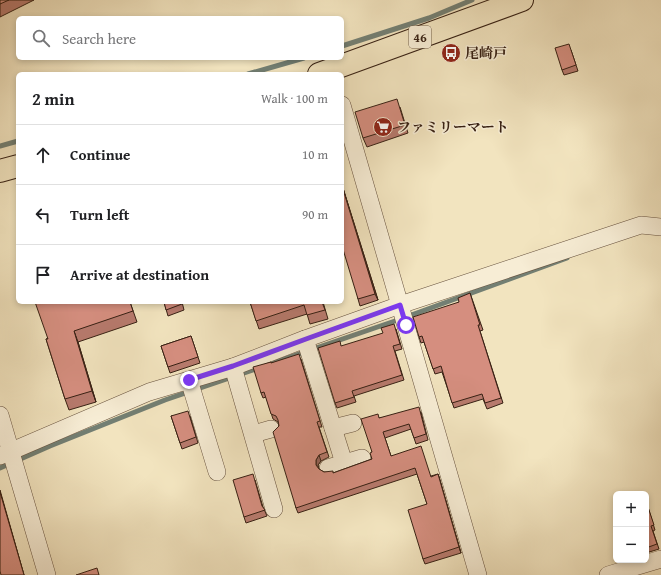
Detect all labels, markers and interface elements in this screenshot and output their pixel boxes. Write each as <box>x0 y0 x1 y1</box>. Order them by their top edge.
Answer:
search box <box>16 16 344 60</box>
road number: 46 <box>409 26 431 48</box>
icon: search <box>30 27 52 49</box>
text: Search here <box>62 28 136 49</box>
bus stop icon: 尾崎戸 <box>440 42 462 64</box>
place label: 尾崎戸 <box>465 43 507 63</box>
text: 2 min <box>32 86 74 111</box>
text: Walk · 100 m <box>261 89 328 108</box>
supermarket icon: ファミリーマート <box>372 116 394 138</box>
place label: ファミリーマート <box>397 117 509 137</box>
icon: ahead <box>32 144 54 166</box>
text: Continue <box>70 144 131 165</box>
text: 10 m <box>302 145 328 164</box>
icon: left <box>32 204 54 226</box>
text: Turn left <box>70 204 129 225</box>
text: 90 m <box>302 205 328 224</box>
icon: arrive <box>32 264 54 286</box>
text: Arrive at destination <box>70 264 209 285</box>
route start <box>397 316 415 334</box>
route end <box>180 371 198 389</box>
map controls <box>613 491 649 563</box>
button: + <box>613 491 649 527</box>
button: − <box>613 527 649 563</box>

